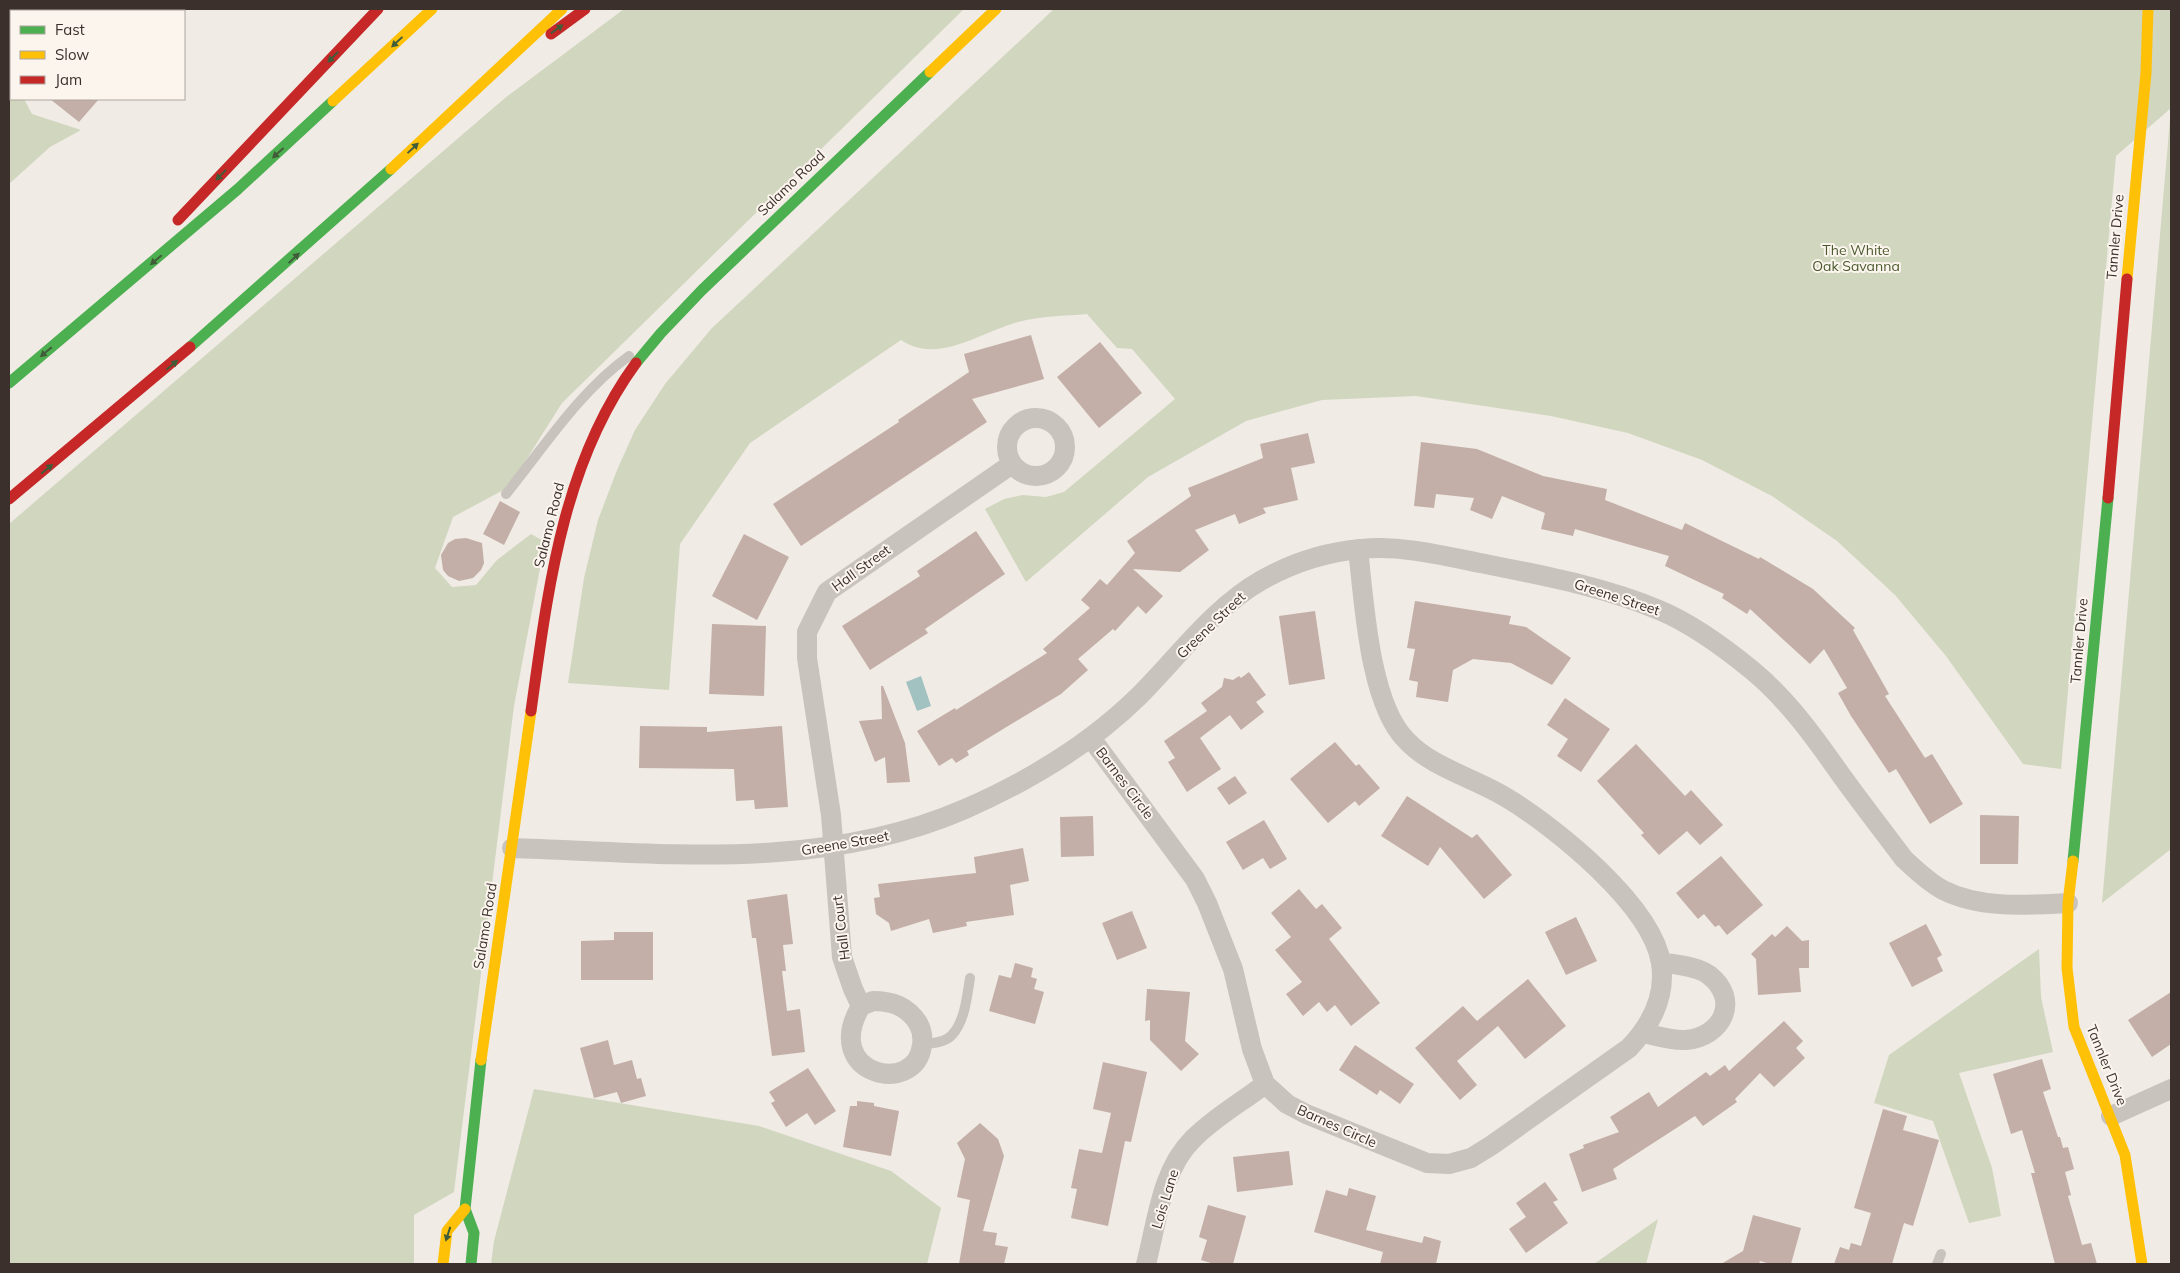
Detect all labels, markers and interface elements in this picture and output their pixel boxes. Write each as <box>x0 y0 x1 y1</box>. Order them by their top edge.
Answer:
legend <box>10 10 185 100</box>
text: Fast <box>55 20 85 39</box>
one-way arrow <box>550 24 563 34</box>
one-way arrow <box>391 36 403 48</box>
text: Slow <box>55 45 89 64</box>
one-way arrow <box>328 51 340 63</box>
text: Jam <box>55 70 82 89</box>
one-way arrow <box>407 142 419 154</box>
street label: Salamo Road <box>753 146 829 220</box>
one-way arrow <box>272 147 284 159</box>
one-way arrow <box>215 169 227 181</box>
street label: Tannler Drive <box>2102 194 2128 280</box>
park label: The White Oak Savanna <box>1812 241 1900 275</box>
one-way arrow <box>288 252 300 264</box>
one-way arrow <box>149 255 162 266</box>
one-way arrow <box>40 346 52 358</box>
one-way arrow <box>166 360 178 371</box>
one-way arrow <box>40 463 53 474</box>
street label: Salamo Road <box>530 481 568 569</box>
street label: Hall Street <box>828 541 894 595</box>
street label: Greene Street <box>1572 575 1662 619</box>
street label: Greene Street <box>1173 588 1249 662</box>
street label: Tannler Drive <box>2066 598 2092 684</box>
street label: Barnes Circle <box>1092 744 1158 822</box>
street label: Greene Street <box>800 826 890 860</box>
street label: Salamo Road <box>469 882 501 970</box>
street label: Hall Court <box>828 895 854 961</box>
street label: Tannler Drive <box>2083 1022 2131 1108</box>
street label: Barnes Circle <box>1294 1100 1380 1152</box>
street label: Lois Lane <box>1147 1167 1183 1231</box>
one-way arrow <box>444 1227 452 1242</box>

